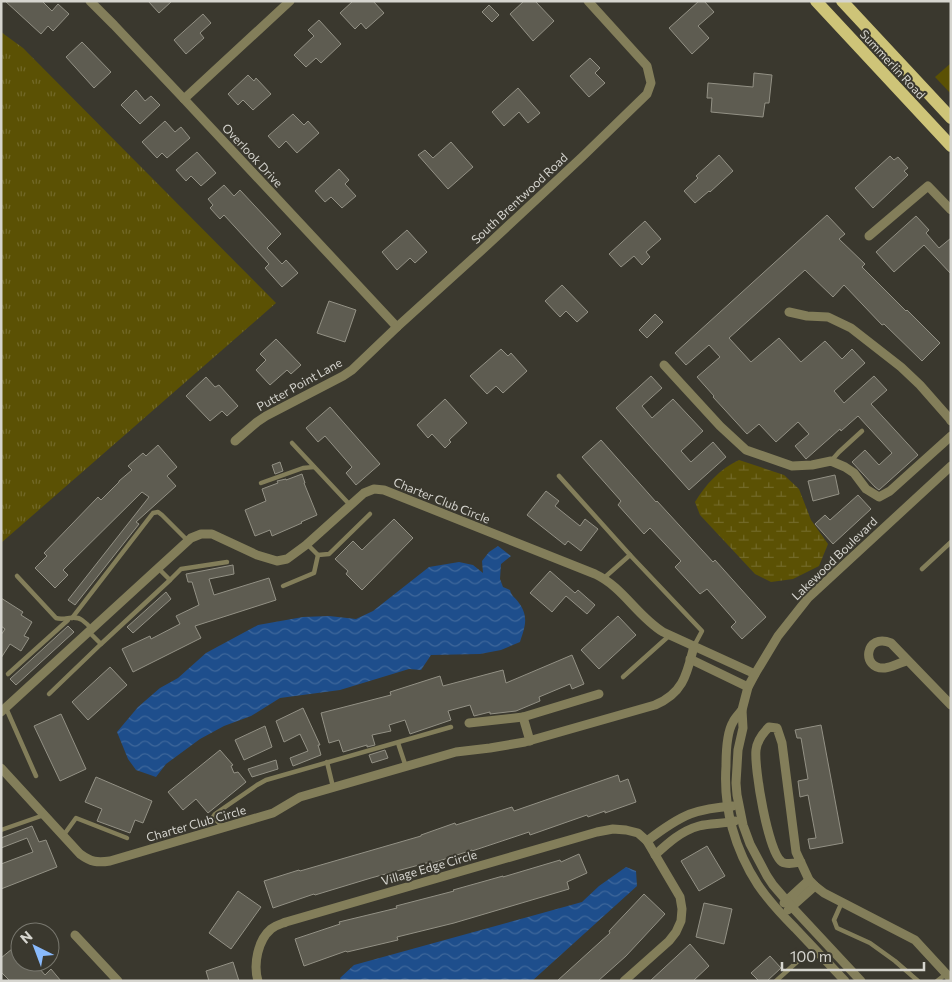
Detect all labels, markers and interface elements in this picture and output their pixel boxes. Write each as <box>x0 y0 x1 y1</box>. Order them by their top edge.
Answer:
street label: Summerlin Road <box>857 27 929 101</box>
street label: Overlook Drive <box>220 120 286 190</box>
street label: South Brentwood Road <box>468 150 570 246</box>
street label: Putter Point Lane <box>254 355 344 413</box>
street label: Charter Club Circle <box>392 474 492 526</box>
street label: Lakewood Boulevard <box>788 514 880 602</box>
street label: Charter Club Circle <box>145 802 247 844</box>
street label: Village Edge Circle <box>379 847 479 887</box>
north arrow <box>10 922 60 972</box>
text: N <box>16 927 36 947</box>
scale bar <box>782 940 924 972</box>
text: 100 m <box>790 947 832 965</box>

